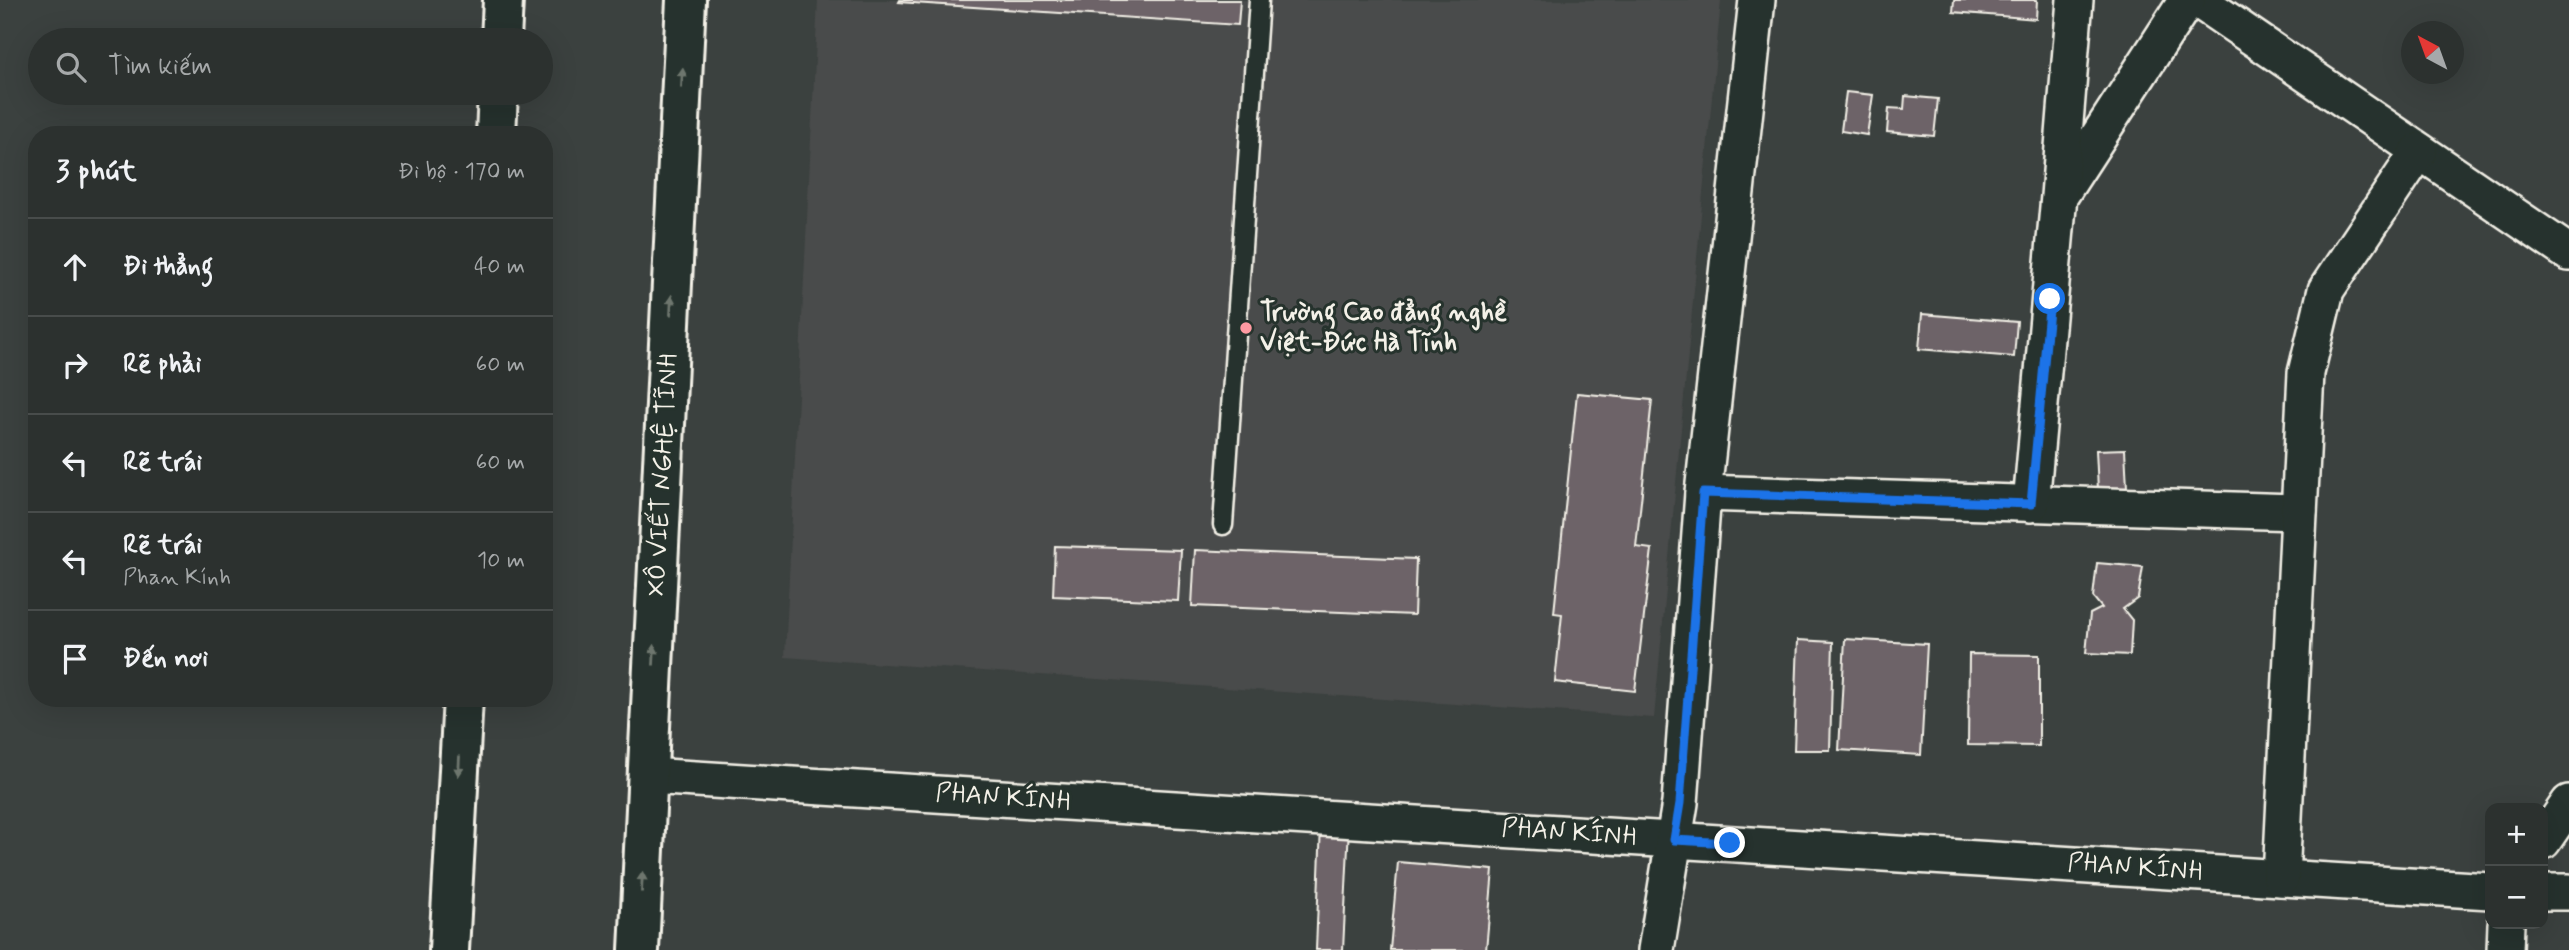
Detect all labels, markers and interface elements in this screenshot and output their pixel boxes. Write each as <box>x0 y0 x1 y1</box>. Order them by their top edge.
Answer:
north arrow <box>2401 21 2464 84</box>
search box <box>28 28 553 105</box>
icon: search <box>52 48 90 86</box>
text: Tìm kiếm <box>108 50 212 84</box>
one-way arrow <box>677 67 688 89</box>
text: 3 phút <box>56 152 137 191</box>
text: Đi bộ · 170 m <box>398 157 525 187</box>
icon: ahead <box>56 248 94 286</box>
text: Đi thẳng <box>123 250 213 284</box>
text: 40 m <box>474 252 525 282</box>
route start <box>2034 283 2065 314</box>
one-way arrow <box>666 294 677 316</box>
place label: Trường Cao đẳng nghề Việt-Đức Hà Tĩnh <box>1260 296 1507 360</box>
marker: Trường Cao đẳng nghề Việt-Đức Hà Tĩnh <box>1238 320 1254 336</box>
icon: right <box>56 346 94 384</box>
text: Rẽ phải <box>123 348 201 382</box>
text: 60 m <box>476 350 525 380</box>
street label: XÔ VIẾT NGHỆ TĨNH <box>639 353 686 597</box>
icon: left <box>56 444 94 482</box>
text: Rẽ trái <box>123 446 202 480</box>
text: 60 m <box>476 448 525 478</box>
text: Rẽ trái <box>123 529 202 563</box>
icon: left <box>56 542 94 580</box>
text: 10 m <box>477 546 525 576</box>
text: Phan Kính <box>123 563 231 593</box>
icon: arrive <box>56 640 94 678</box>
text: Đến nơi <box>123 642 208 676</box>
one-way arrow <box>648 643 659 665</box>
one-way arrow <box>453 756 464 778</box>
street label: PHAN KÍNH <box>934 775 1072 820</box>
map controls <box>2485 803 2548 929</box>
button: + <box>2485 803 2548 866</box>
street label: PHAN KÍNH <box>1500 810 1638 855</box>
route end <box>1714 827 1745 858</box>
street label: PHAN KÍNH <box>2066 845 2204 890</box>
button: − <box>2485 866 2548 929</box>
one-way arrow <box>637 871 648 893</box>

